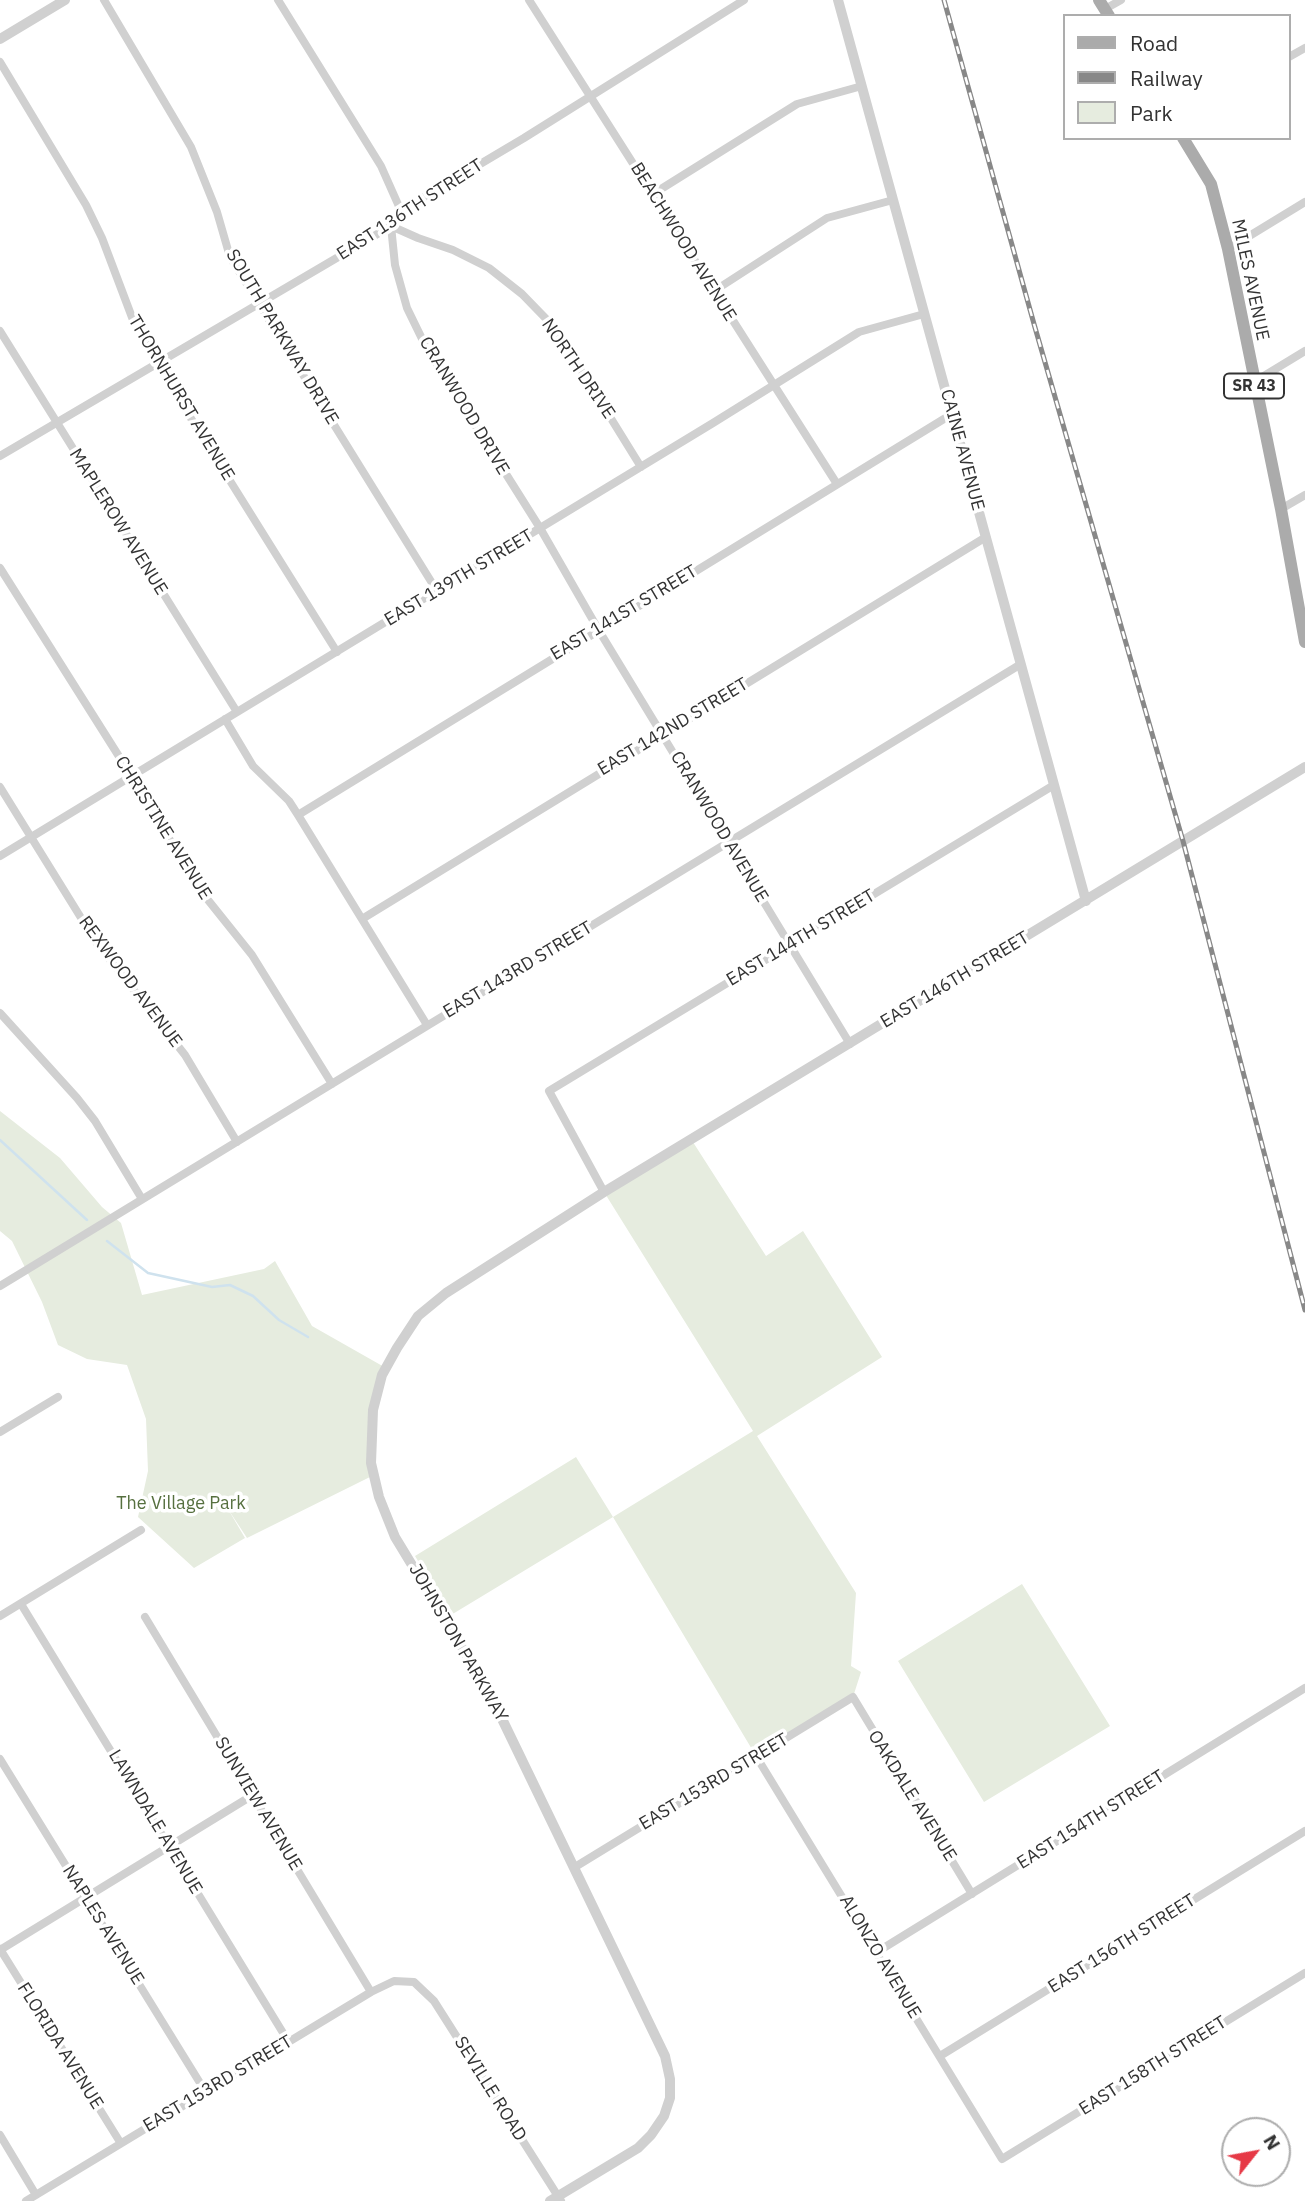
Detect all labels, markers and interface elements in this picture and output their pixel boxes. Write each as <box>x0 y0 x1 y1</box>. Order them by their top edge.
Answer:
legend <box>1064 14 1291 140</box>
text: Road <box>1130 29 1178 57</box>
text: Railway <box>1130 64 1203 92</box>
text: Park <box>1130 99 1173 127</box>
street label: EAST 136TH STREET <box>333 155 487 265</box>
street label: BEACHWOOD AVENUE <box>625 159 741 325</box>
street label: MILES AVENUE <box>1227 217 1273 343</box>
street label: SOUTH PARKWAY DRIVE <box>221 245 343 429</box>
street label: THORNHURST AVENUE <box>123 311 239 485</box>
street label: NORTH DRIVE <box>537 315 619 423</box>
street label: CRANWOOD DRIVE <box>414 333 514 479</box>
road number: SR 43 <box>1224 374 1284 398</box>
street label: CAINE AVENUE <box>935 387 989 513</box>
street label: MAPLEROW AVENUE <box>64 445 172 599</box>
street label: EAST 139TH STREET <box>381 525 537 631</box>
street label: EAST 141ST STREET <box>547 561 701 665</box>
street label: EAST 142ND STREET <box>594 674 752 780</box>
street label: CRANWOOD AVENUE <box>665 748 773 906</box>
street label: CHRISTINE AVENUE <box>110 752 216 904</box>
street label: EAST 144TH STREET <box>723 885 879 991</box>
street label: REXWOOD AVENUE <box>74 912 186 1052</box>
street label: EAST 143RD STREET <box>439 917 597 1023</box>
street label: EAST 146TH STREET <box>877 927 1033 1033</box>
park label: The Village Park <box>116 1493 246 1515</box>
street label: JOHNSTON PARKWAY <box>404 1560 512 1726</box>
street label: OAKDALE AVENUE <box>863 1727 961 1865</box>
street label: EAST 153RD STREET <box>635 1729 793 1835</box>
street label: SUNVIEW AVENUE <box>210 1733 306 1875</box>
street label: LAWNDALE AVENUE <box>103 1746 207 1898</box>
street label: EAST 154TH STREET <box>1013 1766 1169 1874</box>
street label: NAPLES AVENUE <box>58 1861 148 1989</box>
street label: EAST 156TH STREET <box>1044 1890 1200 1998</box>
street label: ALONZO AVENUE <box>835 1891 925 2023</box>
street label: FLORIDA AVENUE <box>12 1979 108 2113</box>
street label: EAST 158TH STREET <box>1075 2012 1231 2120</box>
street label: EAST 153RD STREET <box>139 2031 297 2137</box>
street label: SEVILLE ROAD <box>449 2033 531 2145</box>
north arrow <box>1221 2117 1291 2187</box>
text: N <box>1258 2130 1286 2154</box>

